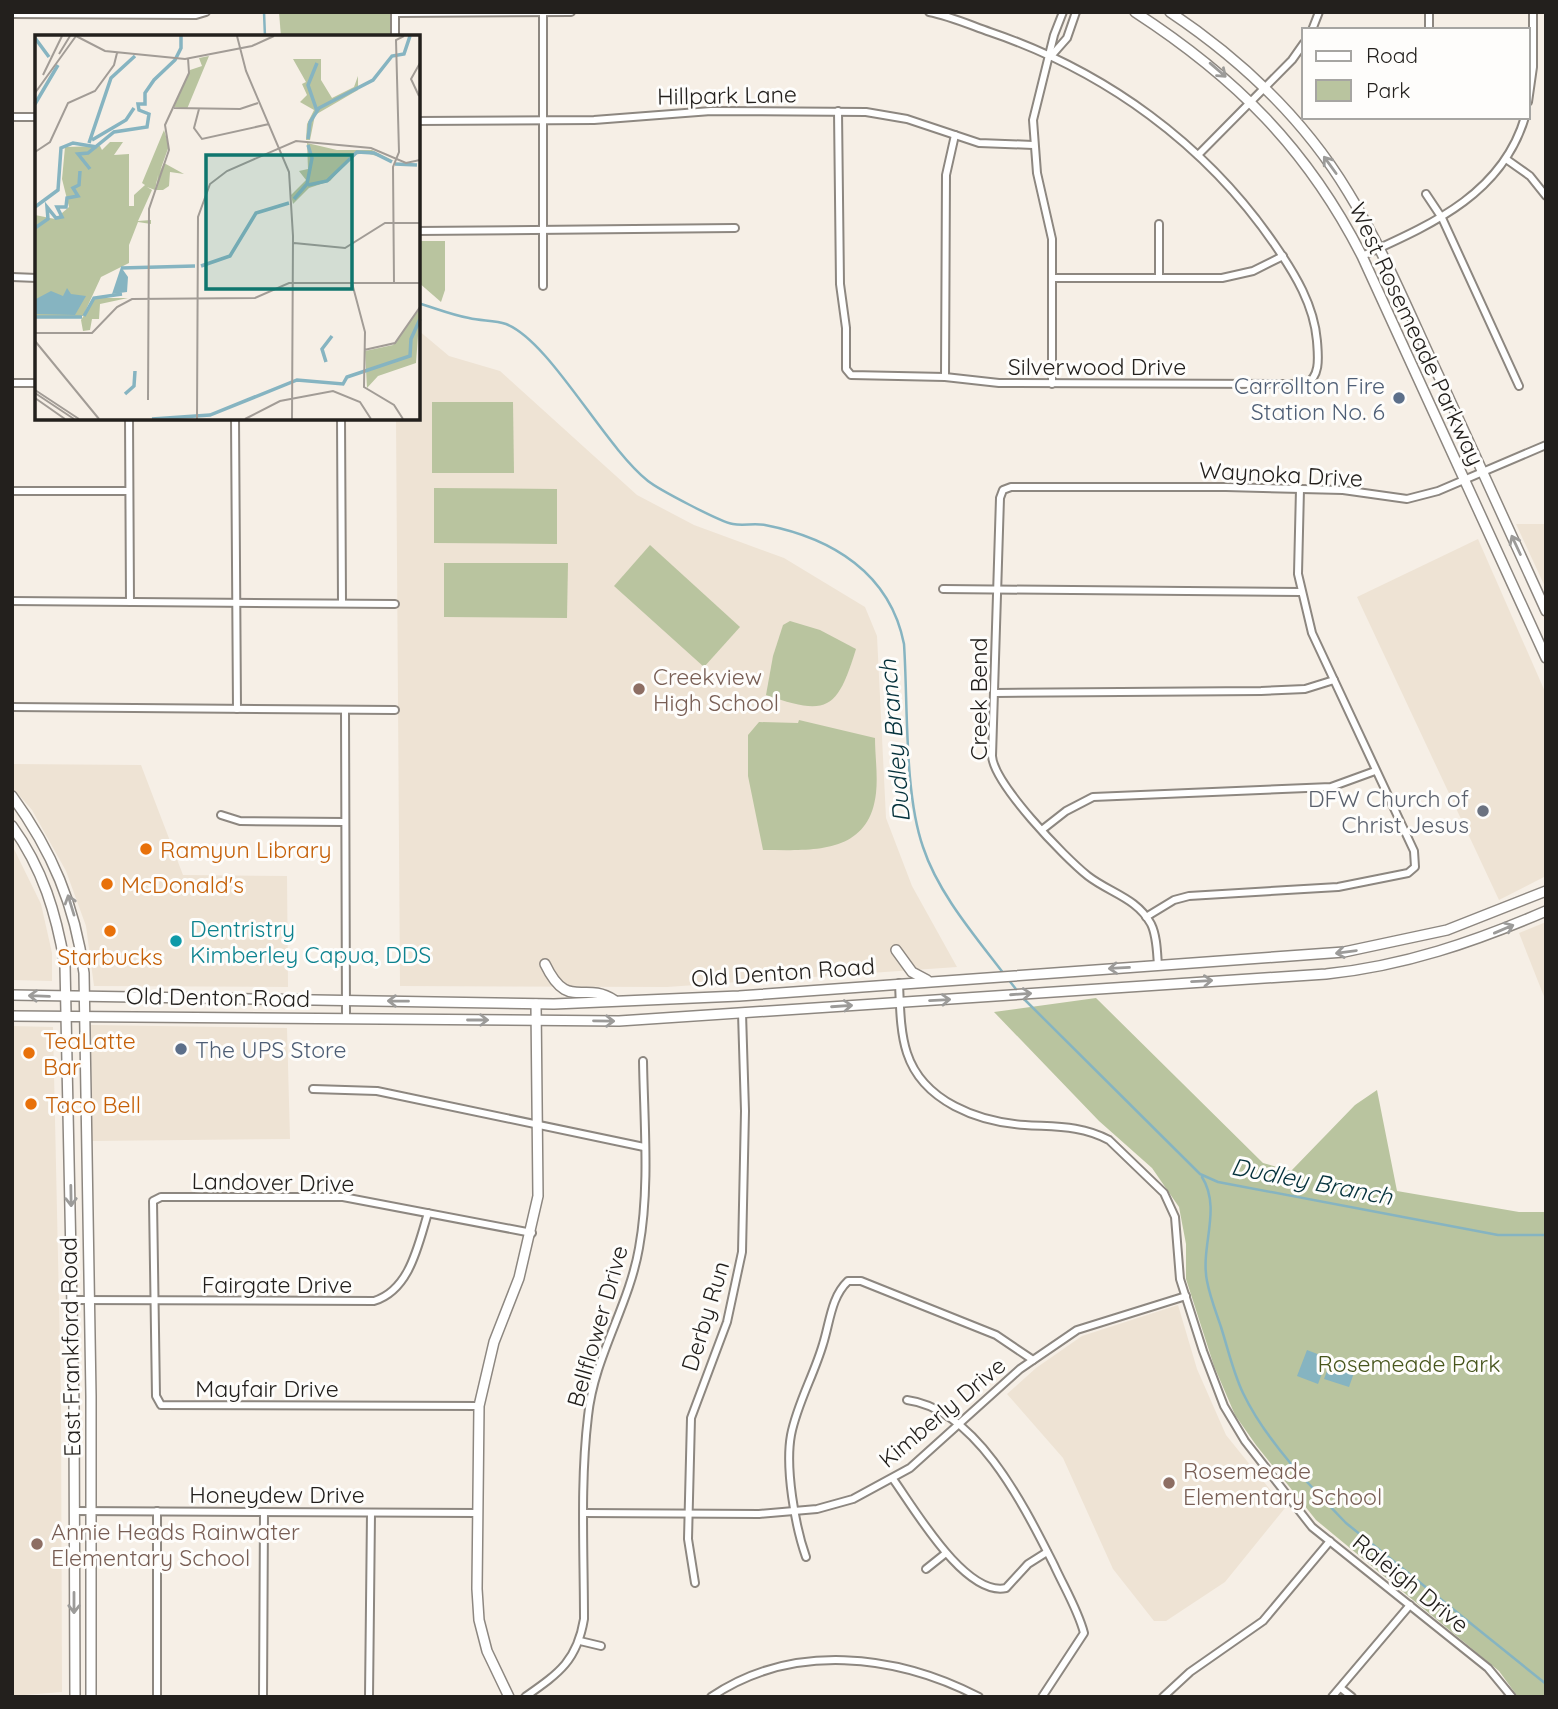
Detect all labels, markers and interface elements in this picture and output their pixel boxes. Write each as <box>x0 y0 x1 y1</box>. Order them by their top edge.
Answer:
legend <box>1302 28 1530 119</box>
inset map <box>35 35 420 420</box>
text: Road <box>1366 42 1418 68</box>
one-way arrow <box>1208 62 1226 78</box>
text: Park <box>1366 77 1410 103</box>
street label: Hillpark Lane <box>657 79 797 111</box>
one-way arrow <box>1322 156 1337 175</box>
street label: West Rosemeade Parkway <box>1343 198 1491 470</box>
street label: Silverwood Drive <box>1008 352 1186 381</box>
place label: Carrollton Fire Station No. 6 <box>1234 371 1385 426</box>
marker: Carrollton Fire Station No. 6 <box>1391 390 1407 406</box>
street label: Waynoka Drive <box>1198 455 1364 493</box>
one-way arrow <box>1509 535 1522 556</box>
street label: Creek Bend <box>964 637 993 761</box>
water label: Dudley Branch <box>872 658 916 824</box>
place label: Creekview High School <box>653 662 779 717</box>
marker: Creekview High School <box>631 681 647 697</box>
place label: DFW Church of Christ Jesus <box>1308 784 1469 839</box>
marker: DFW Church of Christ Jesus <box>1475 803 1491 819</box>
place label: Ramyun Library <box>160 835 332 864</box>
marker: Ramyun Library <box>138 841 154 857</box>
place label: McDonald's <box>121 870 244 899</box>
marker: McDonald's <box>99 876 115 892</box>
one-way arrow <box>63 895 76 917</box>
place label: Dentristry Kimberley Capua, DDS <box>190 914 431 969</box>
one-way arrow <box>1493 922 1515 935</box>
marker: Starbucks <box>102 923 118 939</box>
marker: Dentristry Kimberley Capua, DDS <box>168 933 184 949</box>
place label: Starbucks <box>57 942 163 971</box>
one-way arrow <box>1335 946 1358 959</box>
street label: Old Denton Road <box>690 951 876 993</box>
one-way arrow <box>1109 962 1131 975</box>
one-way arrow <box>1191 975 1214 988</box>
street label: Old Denton Road <box>126 981 310 1013</box>
one-way arrow <box>1009 987 1032 1000</box>
one-way arrow <box>28 989 51 1003</box>
one-way arrow <box>929 993 951 1006</box>
one-way arrow <box>387 994 410 1008</box>
one-way arrow <box>830 999 852 1012</box>
one-way arrow <box>466 1013 489 1027</box>
one-way arrow <box>593 1014 616 1028</box>
place label: TeaLatte Bar <box>43 1026 136 1081</box>
place label: The UPS Store <box>195 1035 346 1064</box>
marker: The UPS Store <box>173 1041 189 1057</box>
marker: TeaLatte Bar <box>21 1045 37 1061</box>
place label: Taco Bell <box>45 1090 141 1119</box>
marker: Taco Bell <box>23 1096 39 1112</box>
water label: Dudley Branch <box>1229 1151 1395 1211</box>
street label: Landover Drive <box>191 1166 355 1198</box>
one-way arrow <box>64 1184 78 1207</box>
street label: East Frankford Road <box>54 1237 86 1457</box>
street label: Bellflower Drive <box>560 1242 634 1410</box>
street label: Derby Run <box>675 1258 735 1374</box>
street label: Fairgate Drive <box>202 1270 352 1299</box>
park label: Rosemeade Park <box>1318 1349 1500 1378</box>
street label: Kimberly Drive <box>873 1350 1011 1474</box>
street label: Mayfair Drive <box>195 1374 339 1403</box>
place label: Rosemeade Elementary School <box>1183 1456 1382 1511</box>
marker: Rosemeade Elementary School <box>1161 1475 1177 1491</box>
street label: Honeydew Drive <box>189 1480 365 1509</box>
place label: Annie Heads Rainwater Elementary School <box>51 1517 300 1572</box>
street label: Raleigh Drive <box>1347 1527 1475 1639</box>
marker: Annie Heads Rainwater Elementary School <box>29 1536 45 1552</box>
one-way arrow <box>68 1592 81 1615</box>

